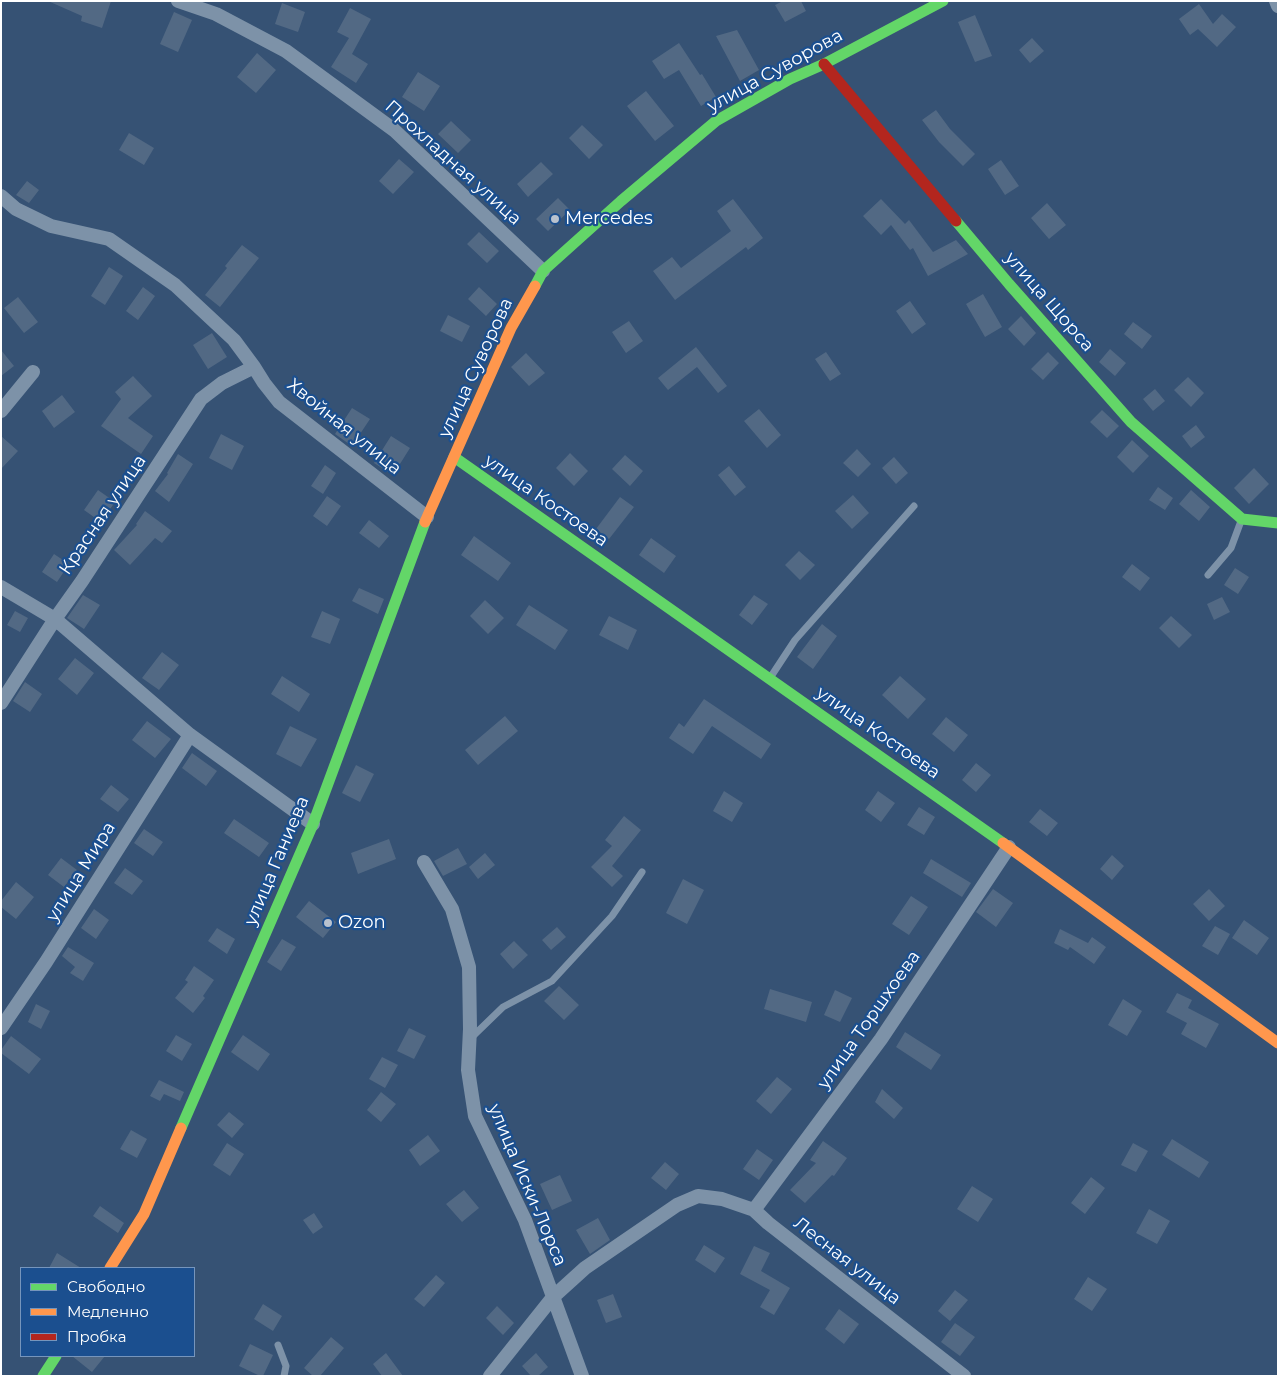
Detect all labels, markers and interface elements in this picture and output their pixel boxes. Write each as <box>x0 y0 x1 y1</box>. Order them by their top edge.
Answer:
street label: улица Суворова <box>704 25 846 117</box>
street label: Прохладная улица <box>380 96 526 230</box>
place label: Mercedes <box>565 208 653 230</box>
marker: Mercedes <box>549 213 561 225</box>
street label: улица Щорса <box>1000 248 1098 356</box>
street label: улица Суворова <box>434 295 518 441</box>
street label: Хвойная улица <box>283 374 405 480</box>
street label: улица Костоева <box>480 450 612 552</box>
street label: Красная улица <box>55 451 151 579</box>
street label: улица Костоева <box>812 682 944 784</box>
street label: улица Ганиева <box>240 793 314 929</box>
street label: улица Мира <box>42 818 120 926</box>
place label: Ozon <box>338 912 386 934</box>
marker: Ozon <box>322 917 334 929</box>
street label: улица Торшхоева <box>813 947 925 1093</box>
street label: улица Иски-Лорса <box>483 1101 571 1269</box>
street label: Лесная улица <box>789 1213 905 1309</box>
legend <box>20 1267 195 1357</box>
text: Свободно <box>67 1277 145 1296</box>
text: Медленно <box>67 1302 149 1321</box>
text: Пробка <box>67 1327 126 1346</box>

